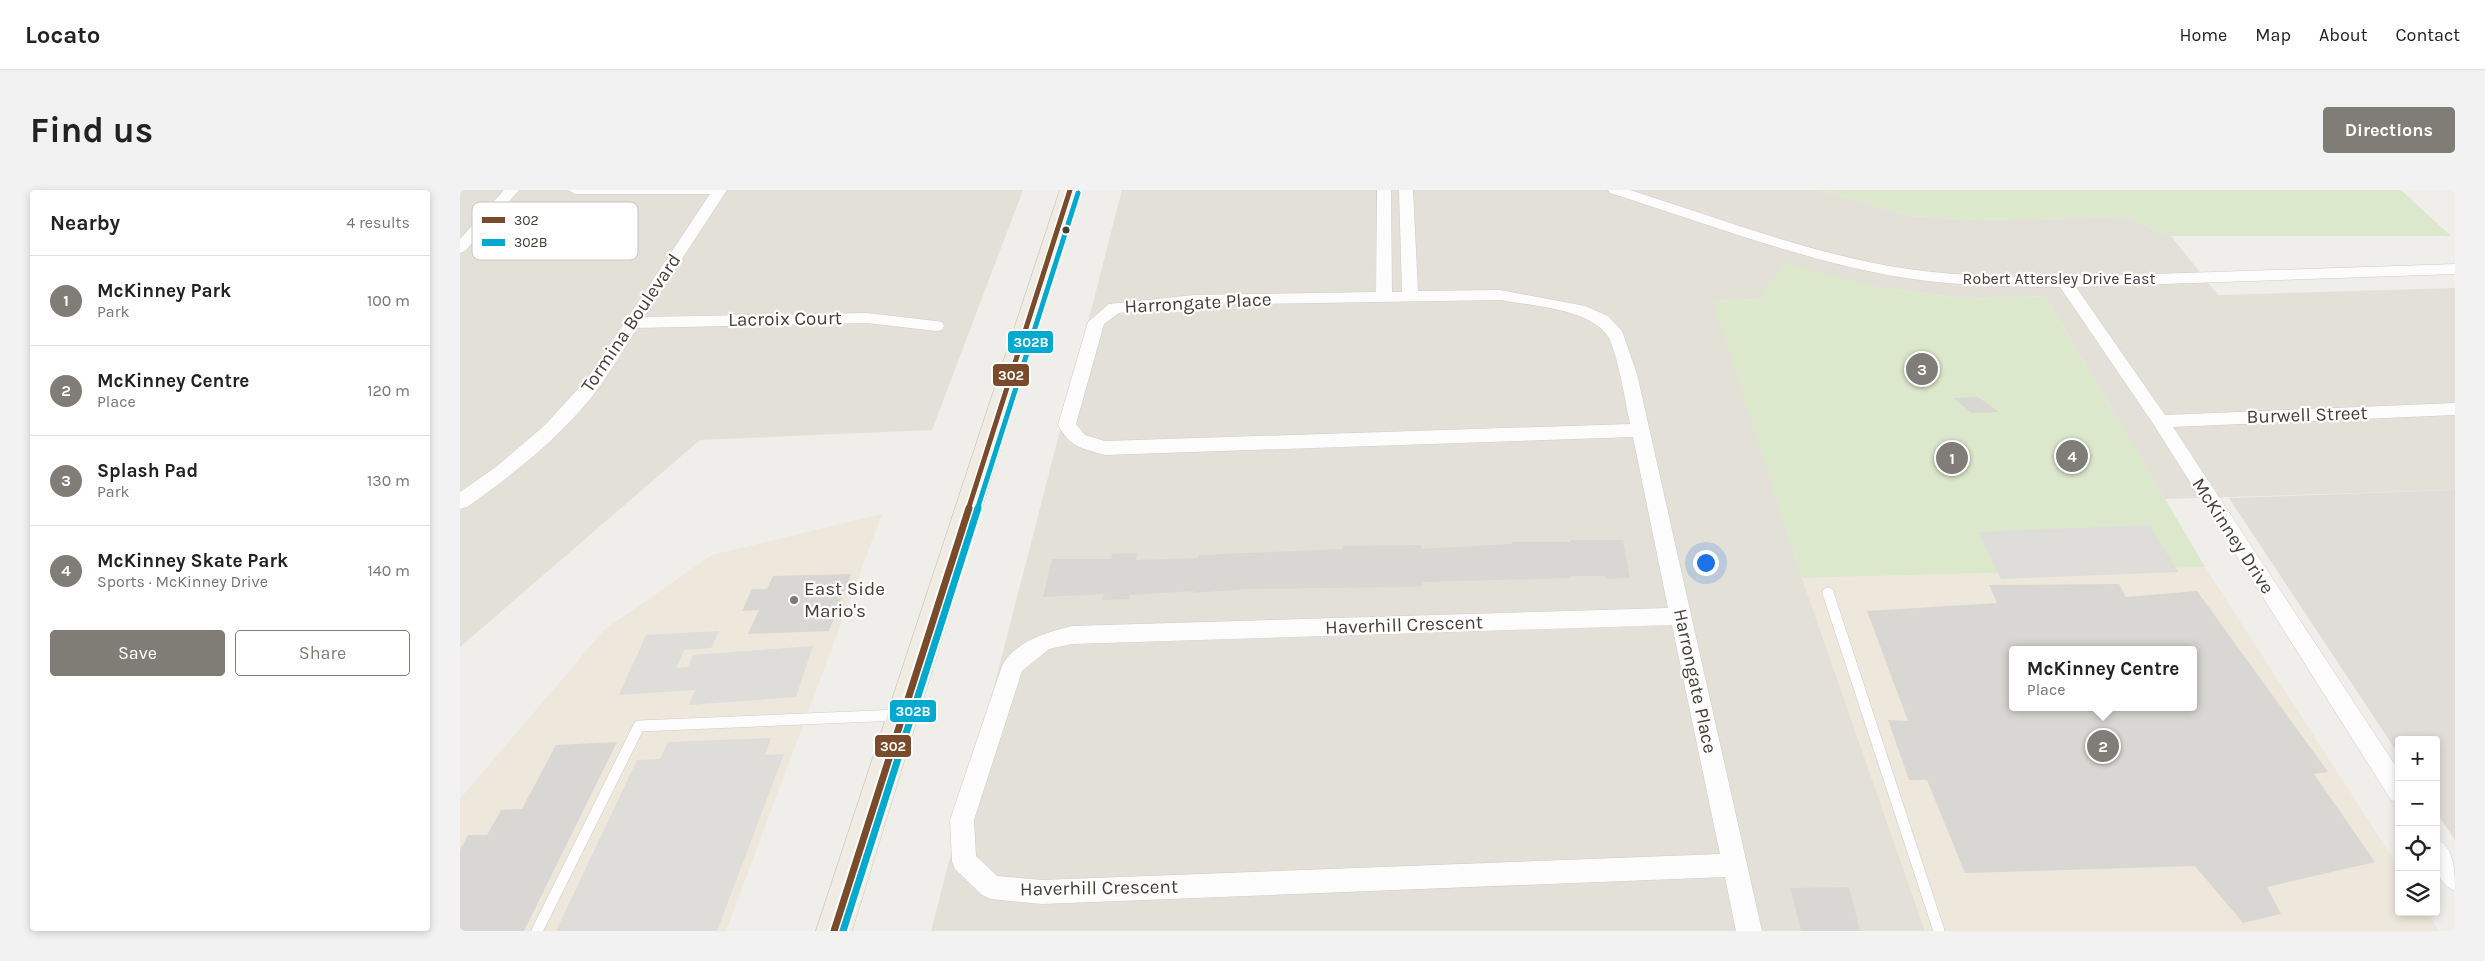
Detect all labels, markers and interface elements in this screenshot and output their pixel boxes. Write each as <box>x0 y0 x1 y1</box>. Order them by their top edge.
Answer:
text: Locato <box>25 21 100 49</box>
text: Home <box>2179 24 2227 46</box>
text: Map <box>2255 24 2291 46</box>
text: About <box>2319 24 2368 46</box>
text: Contact <box>2396 24 2460 46</box>
button: Directions <box>2323 107 2455 153</box>
text: Find us <box>30 110 153 151</box>
legend <box>472 202 638 260</box>
text: Nearby <box>50 211 120 235</box>
text: 302 <box>514 212 539 229</box>
text: 4 results <box>346 213 410 232</box>
unlabelled marker <box>1061 225 1071 235</box>
text: 302B <box>514 234 547 251</box>
street label: Tormina Boulevard <box>577 250 685 396</box>
street label: Robert Attersley Drive East <box>1963 269 2155 288</box>
text: McKinney Park <box>97 280 231 302</box>
street label: Harrongate Place <box>1124 288 1272 318</box>
text: 1 <box>63 291 69 310</box>
text: 100 m <box>367 291 410 310</box>
text: Park <box>97 302 129 321</box>
street label: Lacroix Court <box>728 307 842 331</box>
line badge: 302B <box>1007 330 1054 354</box>
text: 302B <box>1013 334 1049 351</box>
pin: 3 <box>1906 350 1938 388</box>
line badge: 302 <box>992 363 1030 387</box>
text: 302 <box>998 367 1024 384</box>
text: McKinney Centre <box>97 370 249 392</box>
text: 2 <box>61 381 71 400</box>
text: 120 m <box>367 381 410 400</box>
text: Place <box>97 392 136 411</box>
street label: Burwell Street <box>2246 402 2368 428</box>
pin: 4 <box>2056 437 2088 475</box>
pin: 1 <box>1936 439 1968 477</box>
text: Splash Pad <box>97 460 198 482</box>
text: 3 <box>61 471 71 490</box>
text: 130 m <box>367 471 410 490</box>
street label: McKinney Drive <box>2187 474 2279 598</box>
text: Park <box>97 482 129 501</box>
text: McKinney Skate Park <box>97 550 288 572</box>
your location <box>1693 550 1719 576</box>
text: 4 <box>61 561 71 580</box>
text: 140 m <box>368 561 410 580</box>
text: Sports · McKinney Drive <box>97 572 268 591</box>
place label: East Side Mario's <box>804 578 885 622</box>
marker: East Side Mario's <box>788 594 800 606</box>
street label: Harrongate Place <box>1669 607 1721 755</box>
street label: Haverhill Crescent <box>1325 611 1483 639</box>
button: Save <box>50 630 225 676</box>
button: Share <box>235 630 410 676</box>
popup <box>2009 646 2197 711</box>
text: McKinney Centre <box>2027 658 2179 680</box>
text: Place <box>2027 680 2065 699</box>
line badge: 302B <box>889 699 937 723</box>
text: 302B <box>895 703 931 720</box>
pin: 2 <box>2087 727 2119 765</box>
line badge: 302 <box>874 734 912 758</box>
map controls <box>2395 736 2440 916</box>
button: + <box>2395 736 2440 781</box>
text: 302 <box>880 738 906 755</box>
button: − <box>2395 781 2440 826</box>
button: locate <box>2395 826 2440 871</box>
button: layers <box>2395 871 2440 916</box>
street label: Haverhill Crescent <box>1020 876 1178 900</box>

